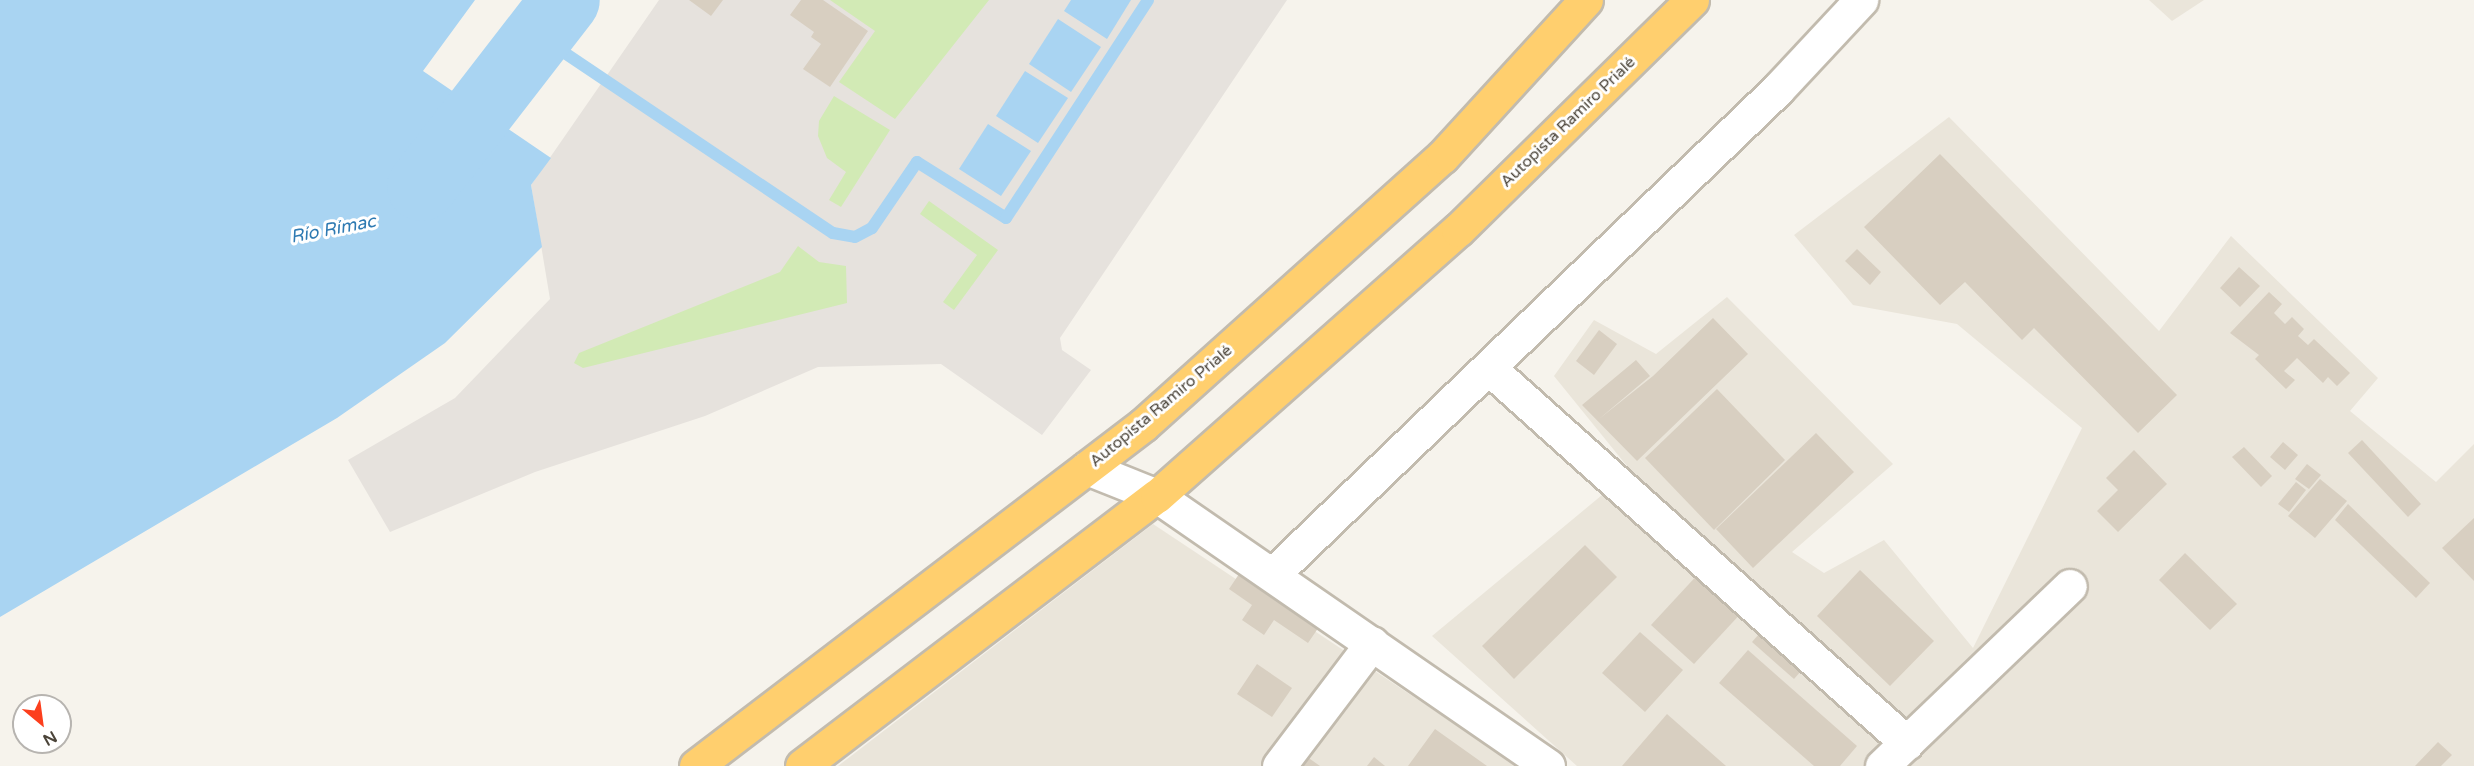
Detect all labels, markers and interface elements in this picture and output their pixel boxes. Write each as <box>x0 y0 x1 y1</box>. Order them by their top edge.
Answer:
street label: Autopista Ramiro Prialé <box>1497 53 1639 191</box>
water label: Río Rímac <box>289 210 377 248</box>
street label: Autopista Ramiro Prialé <box>1086 341 1236 471</box>
north arrow <box>12 694 72 754</box>
text: N <box>39 726 60 750</box>

